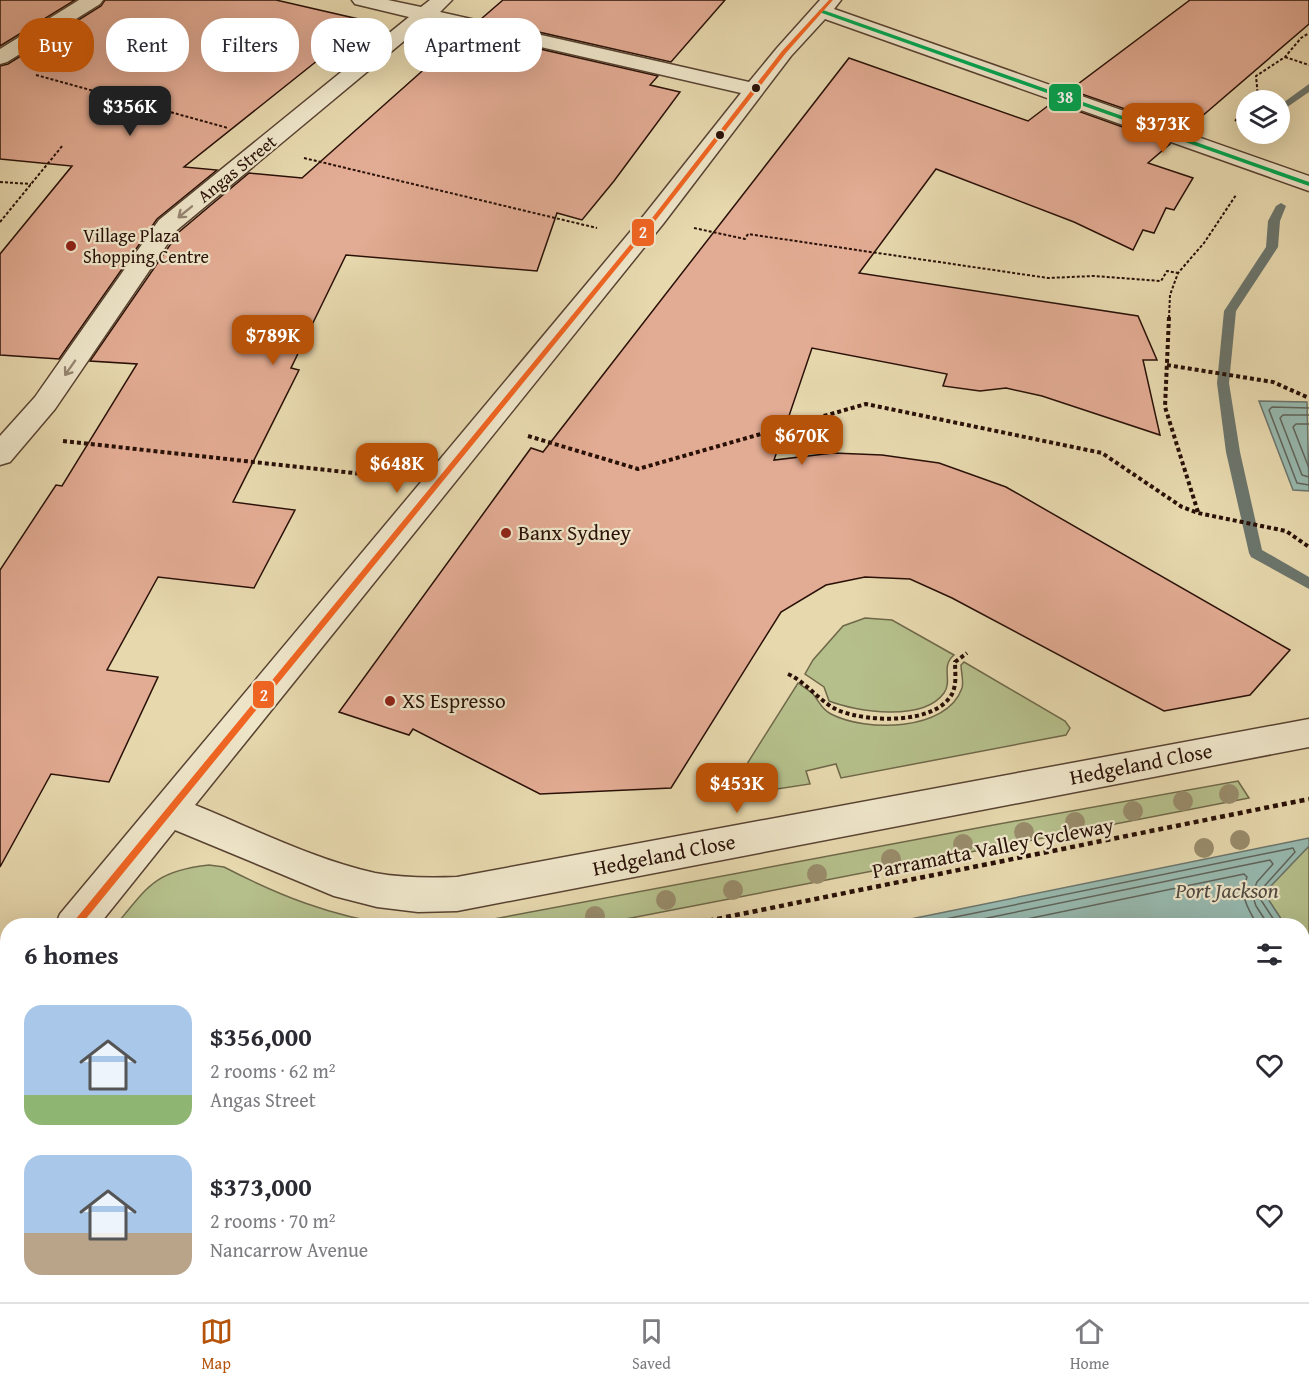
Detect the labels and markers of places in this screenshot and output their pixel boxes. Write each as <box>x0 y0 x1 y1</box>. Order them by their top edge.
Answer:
unlabelled marker <box>750 82 762 94</box>
pin: $356K <box>88 86 172 137</box>
pin: $373K <box>1121 103 1205 154</box>
unlabelled marker <box>714 129 726 141</box>
place label: Village Plaza Shopping Centre <box>83 222 209 270</box>
marker: Village Plaza Shopping Centre <box>64 239 78 253</box>
pin: $789K <box>231 315 315 366</box>
pin: $670K <box>760 415 844 466</box>
pin: $648K <box>355 443 439 494</box>
place label: Banx Sydney <box>518 517 632 548</box>
marker: Banx Sydney <box>499 526 513 540</box>
place label: XS Espresso <box>402 685 506 716</box>
marker: XS Espresso <box>383 694 397 708</box>
pin: $453K <box>695 763 779 814</box>

